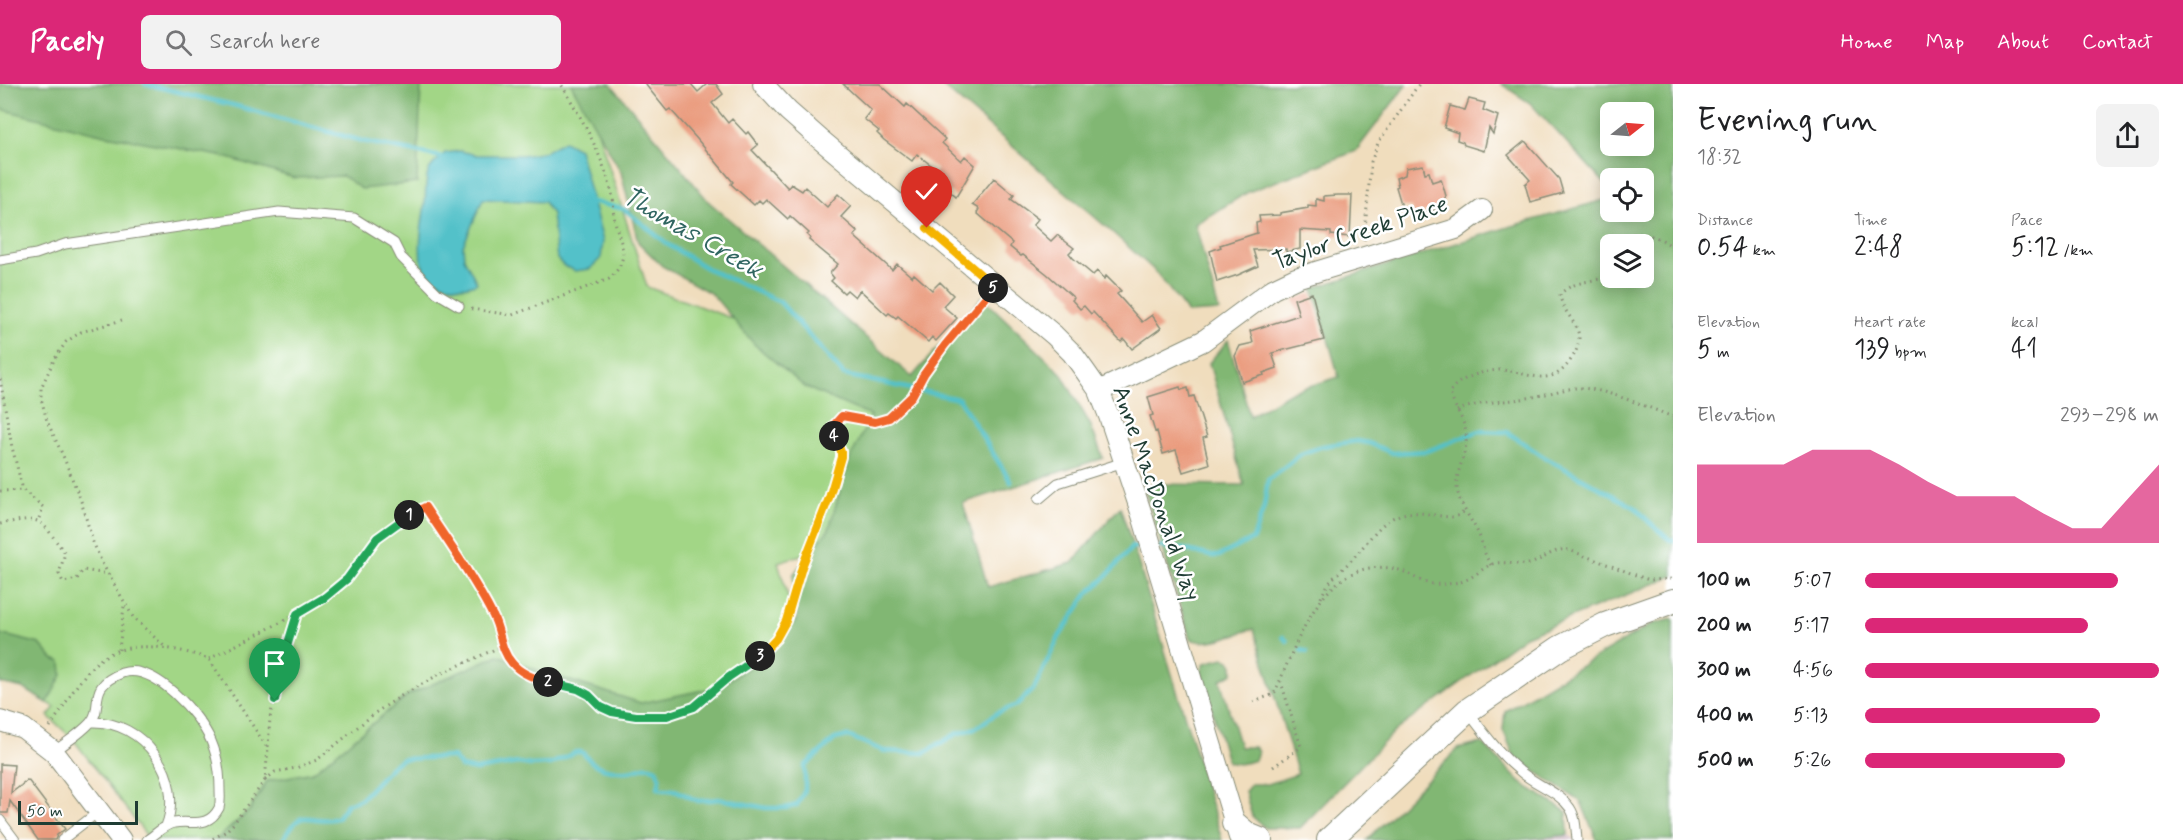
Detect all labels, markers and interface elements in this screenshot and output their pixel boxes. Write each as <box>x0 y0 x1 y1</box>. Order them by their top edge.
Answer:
search box <box>141 15 561 69</box>
text: Pacely <box>30 24 105 61</box>
icon: search <box>162 26 195 59</box>
text: Search here <box>210 28 320 56</box>
text: Home <box>1841 28 1893 56</box>
text: Map <box>1926 28 1964 56</box>
text: About <box>1997 28 2049 56</box>
text: Contact <box>2082 28 2153 56</box>
text: Evening run <box>1697 99 1877 143</box>
north arrow <box>1600 102 1654 156</box>
map controls <box>1600 102 1654 288</box>
button: share <box>2096 104 2159 167</box>
text: 18:32 <box>1697 144 1742 171</box>
pin <box>901 166 952 228</box>
button: locate <box>1600 168 1654 222</box>
icon: check <box>910 175 943 208</box>
water label: Thomas Creek <box>616 180 770 288</box>
street label: Taylor Creek Place <box>1269 189 1452 278</box>
text: Distance <box>1697 210 1753 231</box>
text: Time <box>1854 210 1888 231</box>
text: Pace <box>2011 210 2043 231</box>
text: 0.54 <box>1697 231 1748 265</box>
text: 2:48 <box>1854 231 1903 265</box>
text: 5:12 <box>2011 231 2059 265</box>
button: layers <box>1600 234 1654 288</box>
text: km <box>1748 240 1776 261</box>
text: /km <box>2059 240 2094 261</box>
pin: 5 <box>978 273 1008 303</box>
text: 5 <box>988 277 998 298</box>
text: Elevation <box>1697 312 1760 333</box>
text: Heart rate <box>1854 312 1926 333</box>
text: kcal <box>2011 312 2038 333</box>
text: 5 <box>1697 333 1713 367</box>
text: 139 <box>1854 333 1890 367</box>
text: 41 <box>2011 333 2037 367</box>
text: m <box>1713 342 1730 363</box>
text: bpm <box>1890 342 1927 363</box>
street label: Anne MacDonald Way <box>1104 382 1207 605</box>
text: Elevation <box>1697 402 1776 429</box>
text: 293–298 m <box>2060 402 2159 429</box>
pin: 4 <box>819 421 849 451</box>
text: 4 <box>829 425 839 446</box>
pin: 1 <box>394 500 424 530</box>
text: 1 <box>405 504 413 525</box>
text: 100 m <box>1697 567 1751 594</box>
text: 5:07 <box>1793 567 1832 594</box>
text: 200 m <box>1697 612 1752 639</box>
text: 5:17 <box>1793 612 1829 639</box>
pin <box>249 638 300 700</box>
pin: 3 <box>745 641 775 671</box>
text: 3 <box>756 645 764 666</box>
icon: arrive <box>258 647 291 680</box>
text: 300 m <box>1697 657 1751 684</box>
text: 4:56 <box>1793 657 1833 684</box>
pin: 2 <box>533 667 563 697</box>
text: 2 <box>544 671 552 692</box>
text: 400 m <box>1697 702 1753 729</box>
text: 5:13 <box>1793 702 1828 729</box>
text: 500 m <box>1697 747 1754 774</box>
text: 5:26 <box>1793 747 1831 774</box>
scale bar <box>18 798 138 826</box>
text: 50 m <box>27 801 63 822</box>

